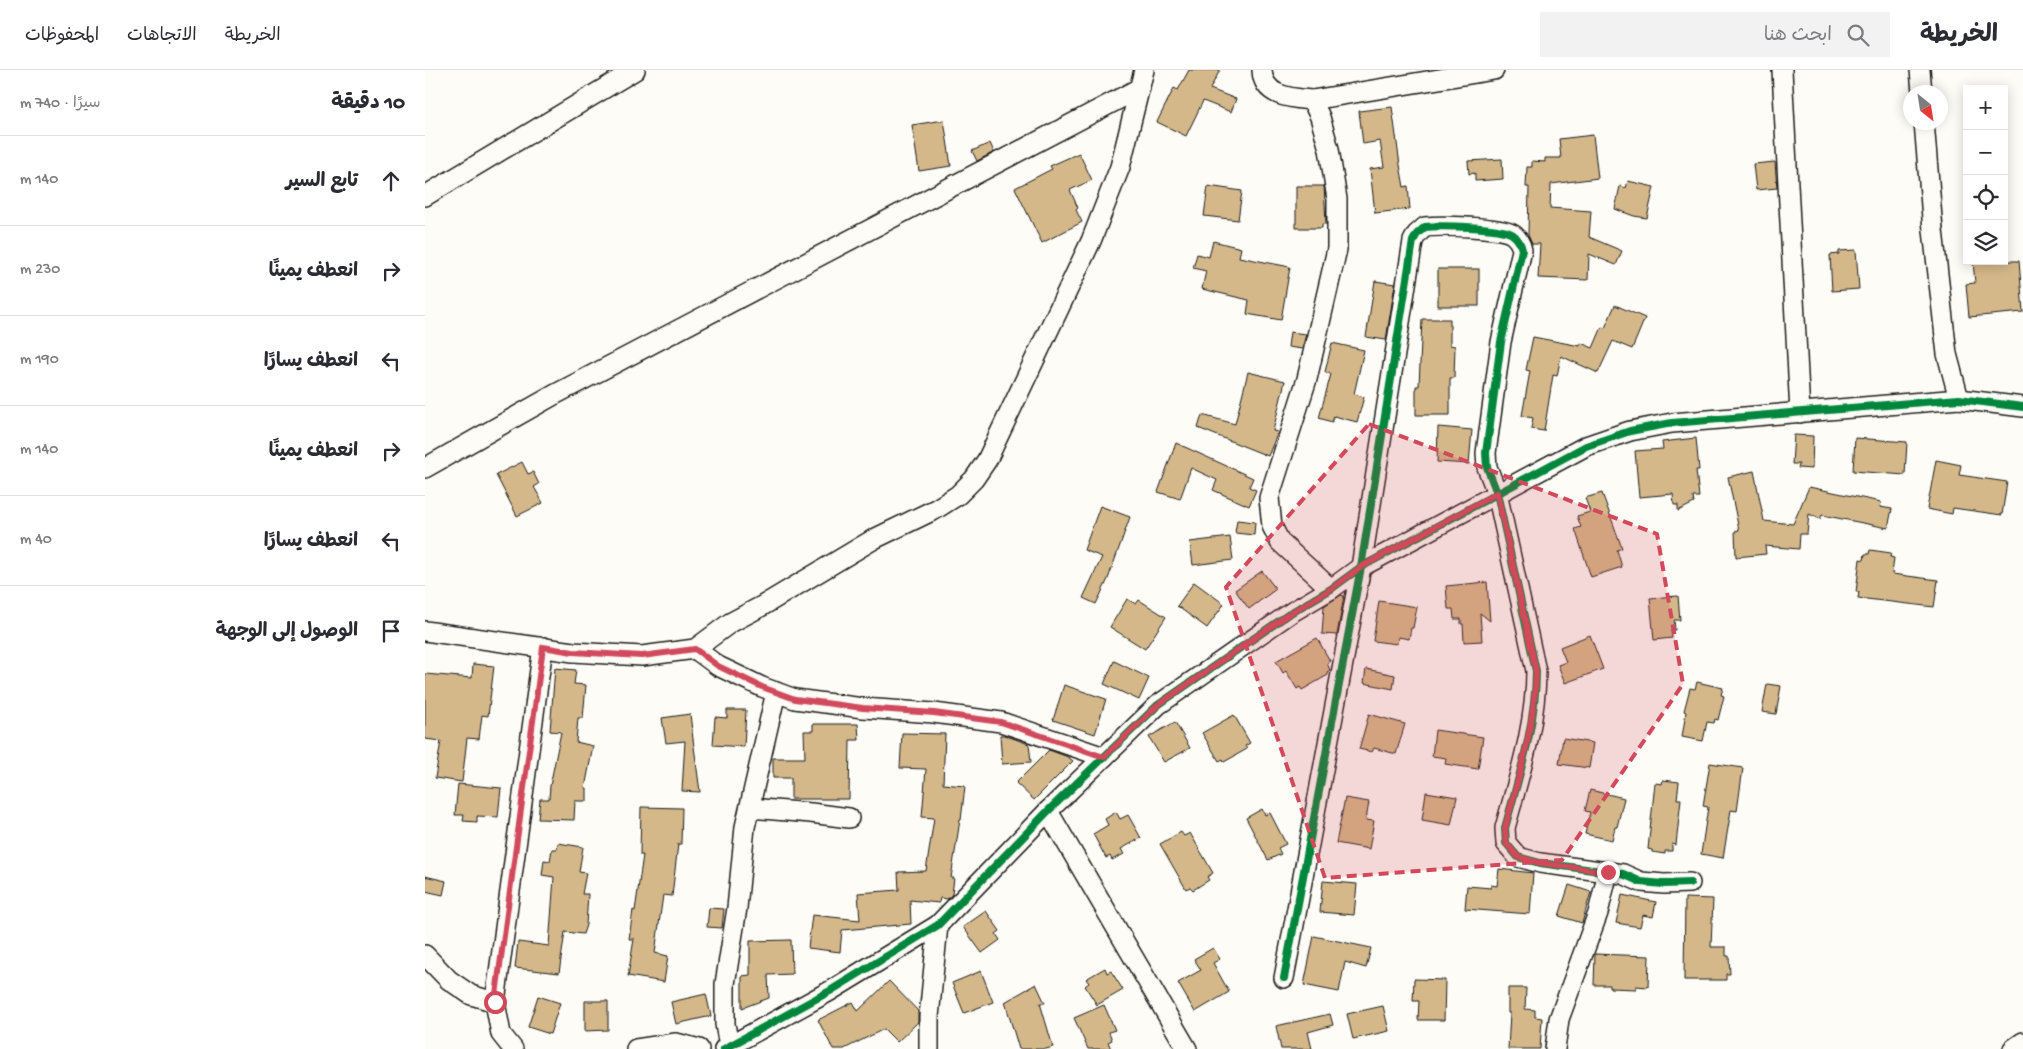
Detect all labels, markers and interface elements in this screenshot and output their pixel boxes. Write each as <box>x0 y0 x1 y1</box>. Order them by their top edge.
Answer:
search box <box>1540 12 1890 57</box>
icon: search <box>1844 21 1872 49</box>
text: الخريطة <box>1920 22 1998 51</box>
text: ابحث هنا <box>1764 25 1832 48</box>
text: المحفوظات <box>25 26 99 47</box>
text: الاتجاهات <box>127 26 197 47</box>
text: الخريطة <box>225 26 281 47</box>
north arrow <box>1903 85 1948 130</box>
map controls <box>1963 85 2008 265</box>
button: + <box>1963 85 2008 130</box>
text: 10 دقيقة <box>331 92 405 117</box>
text: سيرًا · 740 m <box>20 95 101 114</box>
button: − <box>1963 130 2008 175</box>
icon: ahead <box>377 167 405 195</box>
text: 140 m <box>20 171 58 190</box>
text: تابع السير <box>286 171 358 194</box>
button: locate <box>1963 175 2008 220</box>
button: layers <box>1963 220 2008 265</box>
icon: right <box>377 257 405 285</box>
text: 230 m <box>20 261 60 280</box>
text: انعطف يمينًا <box>269 261 358 284</box>
icon: left <box>377 347 405 375</box>
text: 190 m <box>20 351 59 370</box>
text: انعطف يسارًا <box>264 351 358 374</box>
icon: right <box>377 437 405 465</box>
text: 140 m <box>20 441 58 460</box>
text: انعطف يمينًا <box>269 441 358 464</box>
icon: left <box>377 527 405 555</box>
text: 40 m <box>20 531 52 550</box>
text: انعطف يسارًا <box>264 531 358 554</box>
icon: arrive <box>377 617 405 645</box>
text: الوصول إلى الوجهة <box>215 621 358 644</box>
route end <box>1597 861 1620 884</box>
route start <box>484 991 507 1014</box>

